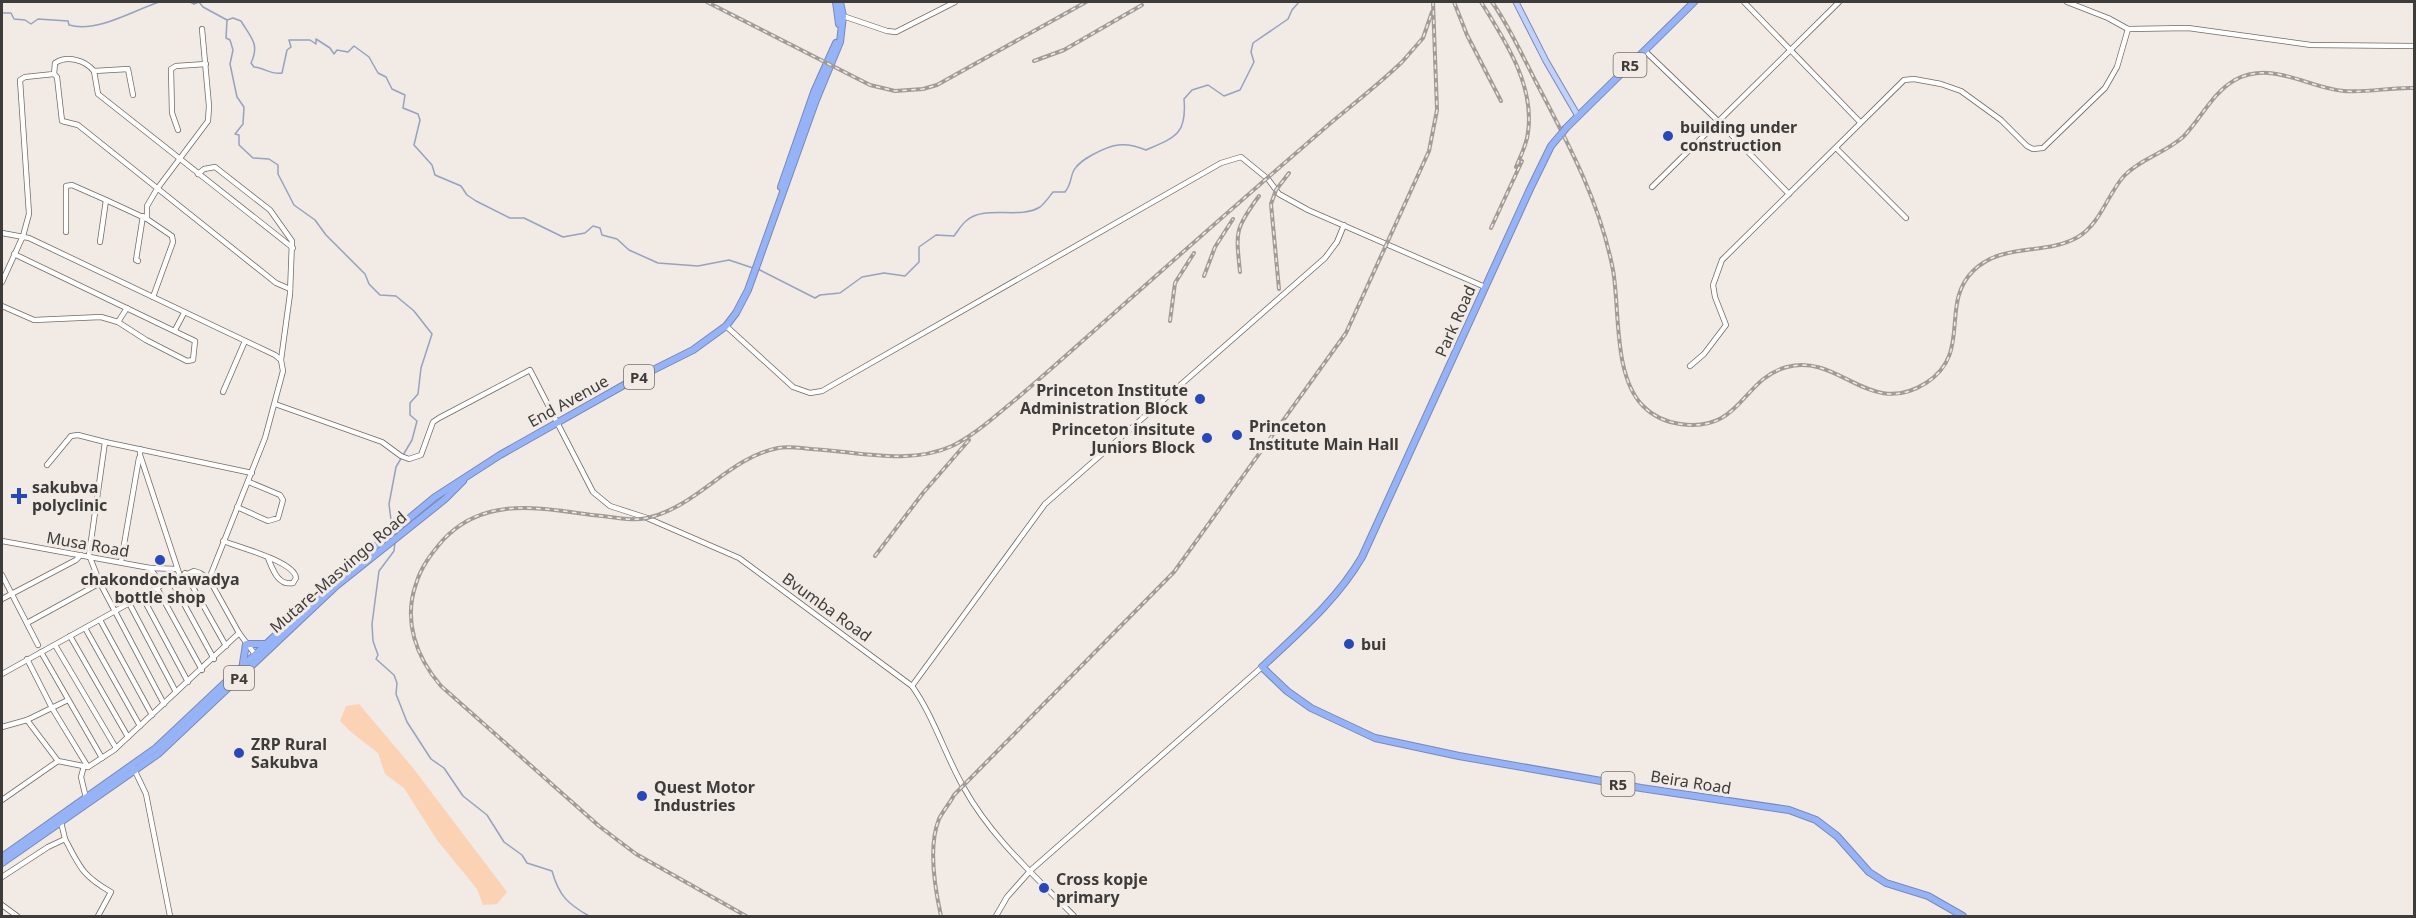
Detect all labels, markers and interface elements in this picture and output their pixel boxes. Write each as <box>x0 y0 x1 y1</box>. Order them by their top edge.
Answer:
road number: R5 <box>1614 53 1646 77</box>
place label: building under construction <box>1680 116 1797 156</box>
marker: building under construction <box>1661 129 1675 143</box>
street label: Park Road <box>1429 282 1481 360</box>
road number: P4 <box>624 365 654 389</box>
street label: End Avenue <box>524 370 612 432</box>
place label: Princeton Institute Administration Block <box>1020 379 1188 419</box>
marker: Princeton Institute Administration Block <box>1193 392 1207 406</box>
place label: Princeton Institute Main Hall <box>1249 415 1399 455</box>
place label: Princeton insitute Juniors Block <box>1052 418 1195 458</box>
marker: Princeton Institute Main Hall <box>1230 428 1244 442</box>
marker: Princeton insitute Juniors Block <box>1200 431 1214 445</box>
place label: sakubva polyclinic <box>32 476 107 516</box>
marker: sakubva polyclinic <box>10 487 28 505</box>
street label: Mutare-Masvingo Road <box>265 506 411 638</box>
street label: Musa Road <box>45 526 131 562</box>
marker: chakondochawadya bottle shop <box>153 553 167 567</box>
street label: Bvumba Road <box>778 567 876 647</box>
place label: chakondochawadya bottle shop <box>80 568 240 608</box>
place label: bui <box>1361 633 1386 655</box>
marker: bui <box>1342 637 1356 651</box>
road number: P4 <box>224 666 254 690</box>
place label: ZRP Rural Sakubva <box>251 733 327 773</box>
marker: ZRP Rural Sakubva <box>232 746 246 760</box>
street label: Beira Road <box>1649 765 1733 799</box>
road number: R5 <box>1602 772 1634 796</box>
place label: Quest Motor Industries <box>654 776 755 816</box>
marker: Quest Motor Industries <box>635 789 649 803</box>
place label: Cross kopje primary <box>1056 868 1148 908</box>
marker: Cross kopje primary <box>1037 881 1051 895</box>

